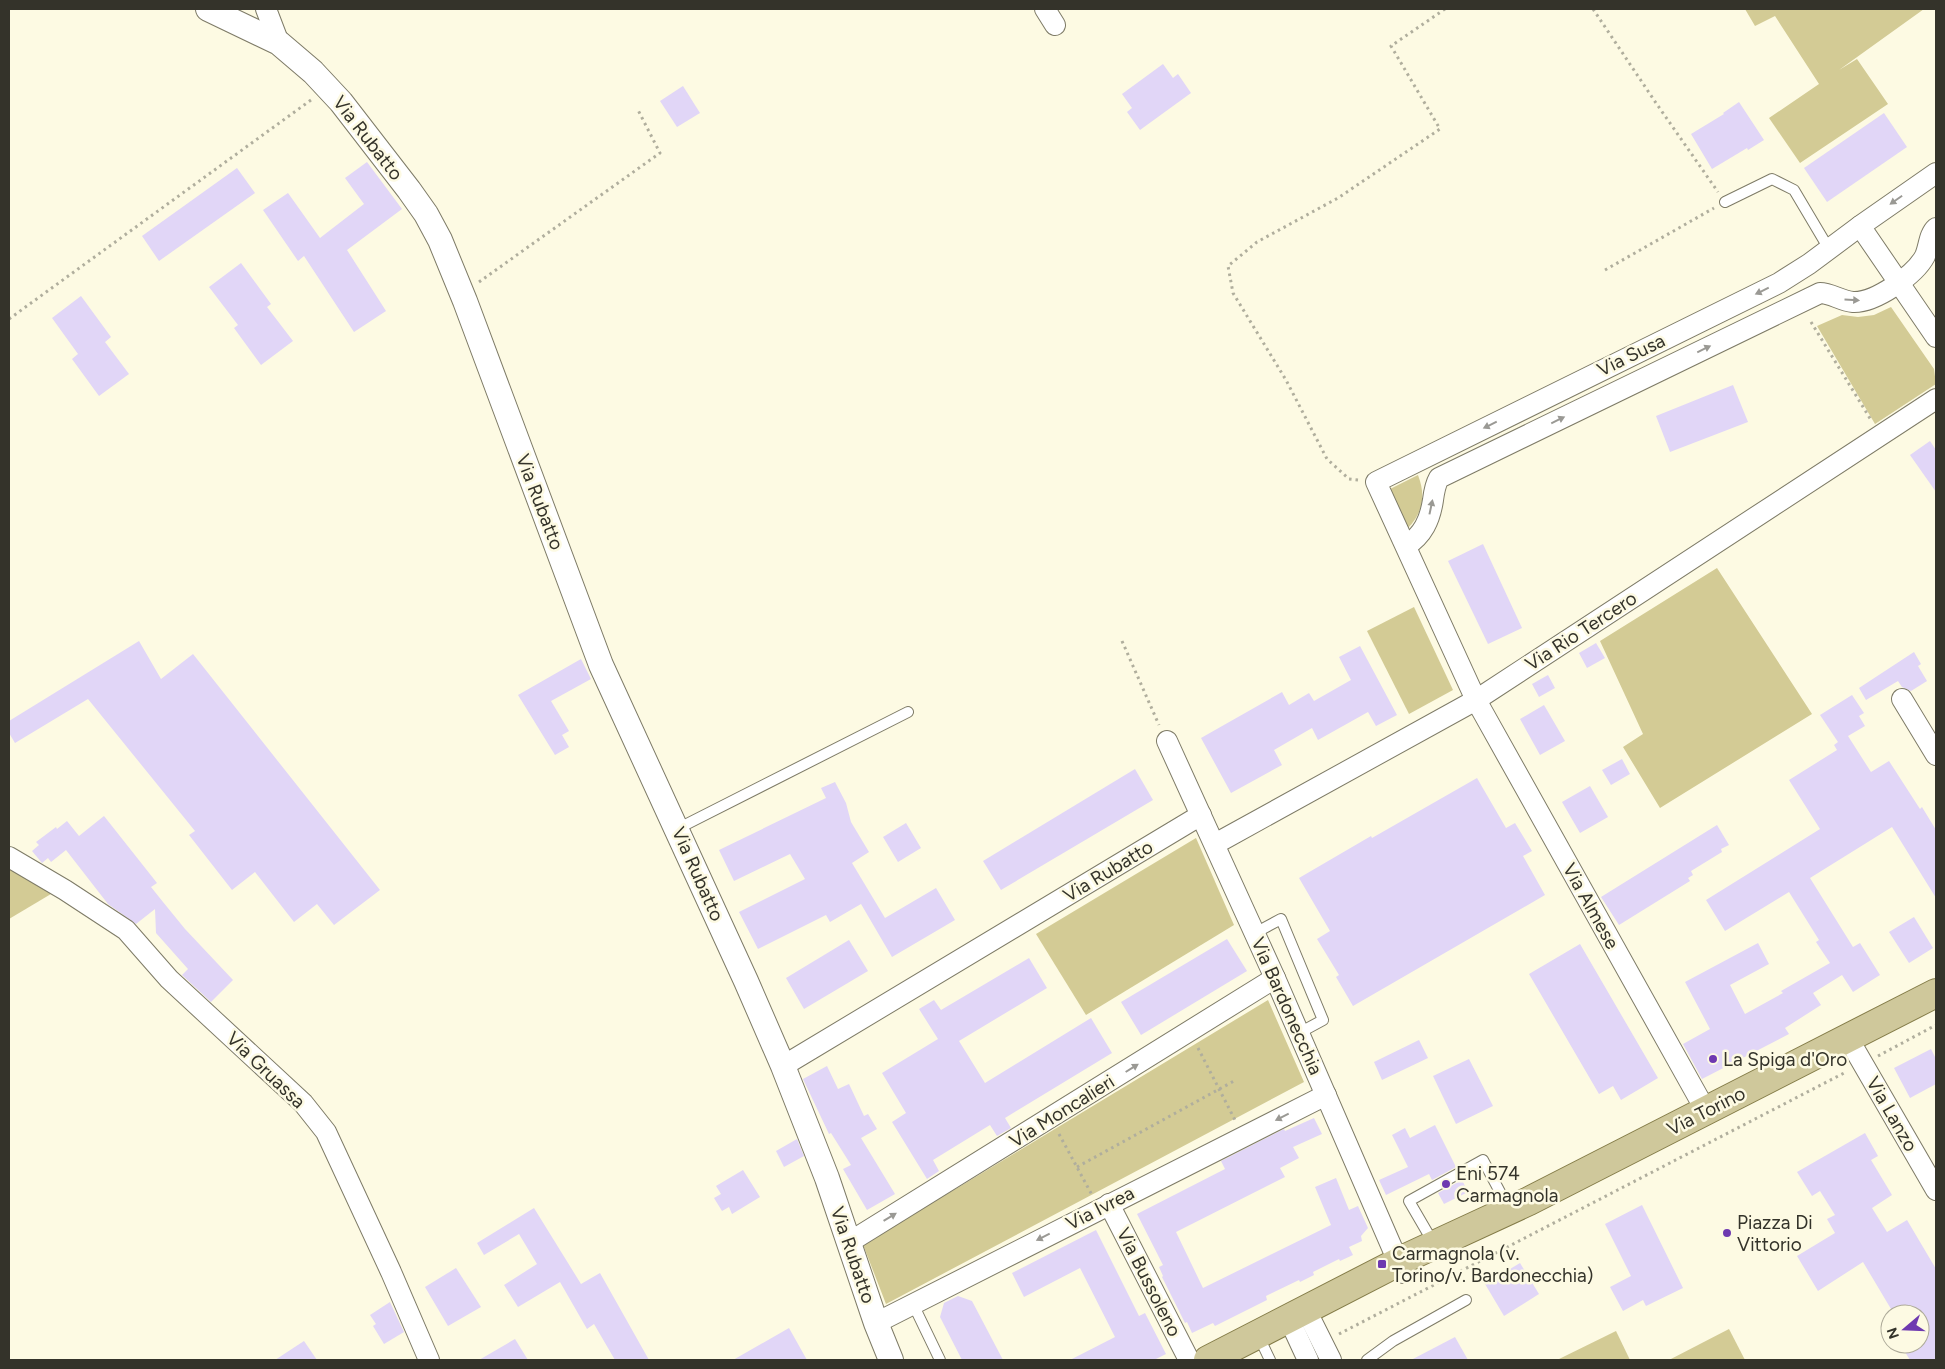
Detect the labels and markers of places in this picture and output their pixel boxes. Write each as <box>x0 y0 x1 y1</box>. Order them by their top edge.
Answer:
place label: La Spiga d'Oro <box>1723 1048 1847 1071</box>
marker: La Spiga d'Oro <box>1707 1053 1719 1065</box>
place label: Eni 574 Carmagnola <box>1456 1162 1558 1207</box>
marker: Eni 574 Carmagnola <box>1440 1178 1452 1190</box>
place label: Piazza Di Vittorio <box>1737 1211 1813 1256</box>
marker: Piazza Di Vittorio <box>1721 1227 1733 1239</box>
place label: Carmagnola (v. Torino/v. Bardonecchia) <box>1392 1242 1594 1287</box>
marker: Carmagnola (v. Torino/v. Bardonecchia) <box>1376 1258 1388 1270</box>

